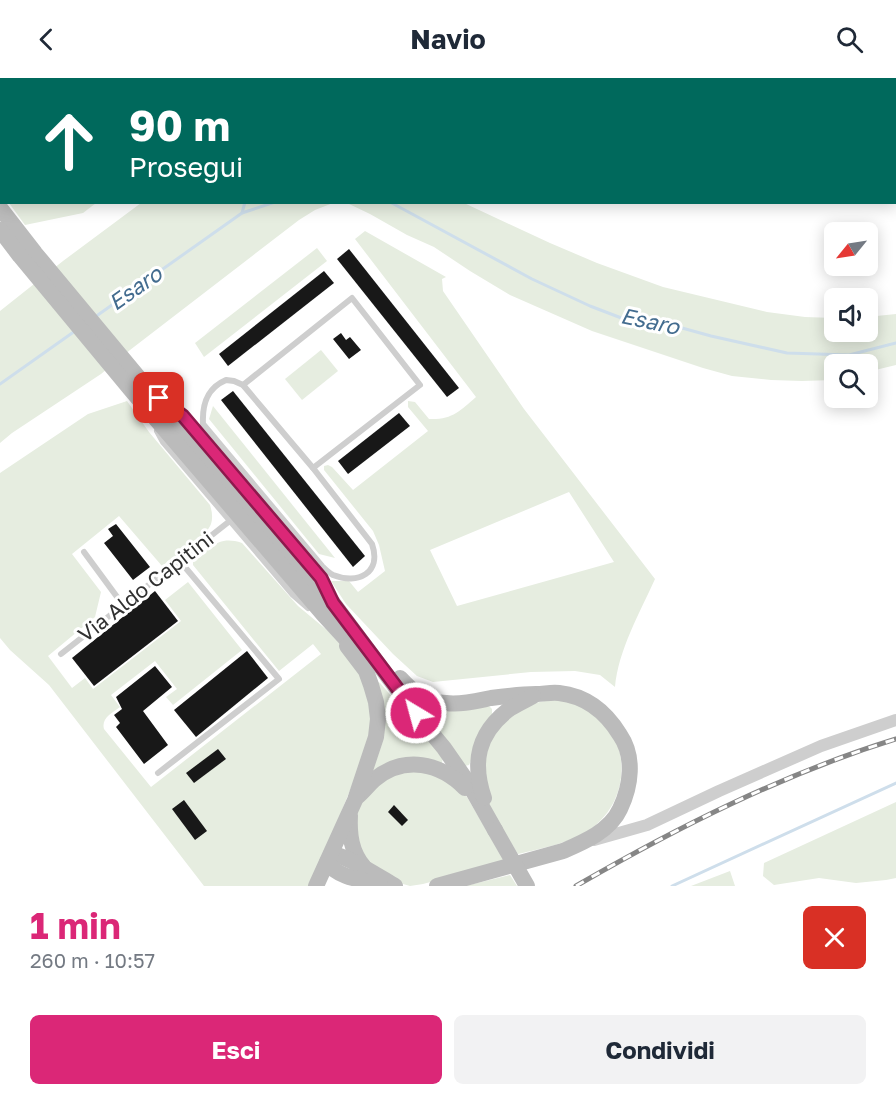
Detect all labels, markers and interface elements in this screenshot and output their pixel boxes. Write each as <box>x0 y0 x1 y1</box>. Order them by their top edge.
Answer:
icon: back <box>30 23 63 56</box>
text: Navio <box>410 23 486 55</box>
icon: search <box>833 23 866 56</box>
text: 90 m <box>129 100 230 150</box>
icon: ahead <box>30 102 108 180</box>
text: Prosegui <box>129 151 243 183</box>
north arrow <box>824 222 878 276</box>
map controls <box>824 222 878 408</box>
water label: Esaro <box>103 259 168 316</box>
button: sound <box>824 288 878 342</box>
water label: Esaro <box>618 301 684 340</box>
button: search <box>824 354 878 408</box>
pin <box>133 372 184 423</box>
icon: arrive <box>142 381 175 414</box>
street label: Via Aldo Capitini <box>72 525 218 647</box>
position arrow <box>384 681 448 745</box>
text: 1 min <box>30 904 121 947</box>
button: close <box>803 906 866 969</box>
text: 260 m · 10:57 <box>30 948 155 972</box>
button: Esci <box>30 1015 442 1084</box>
button: Condividi <box>454 1015 866 1084</box>

